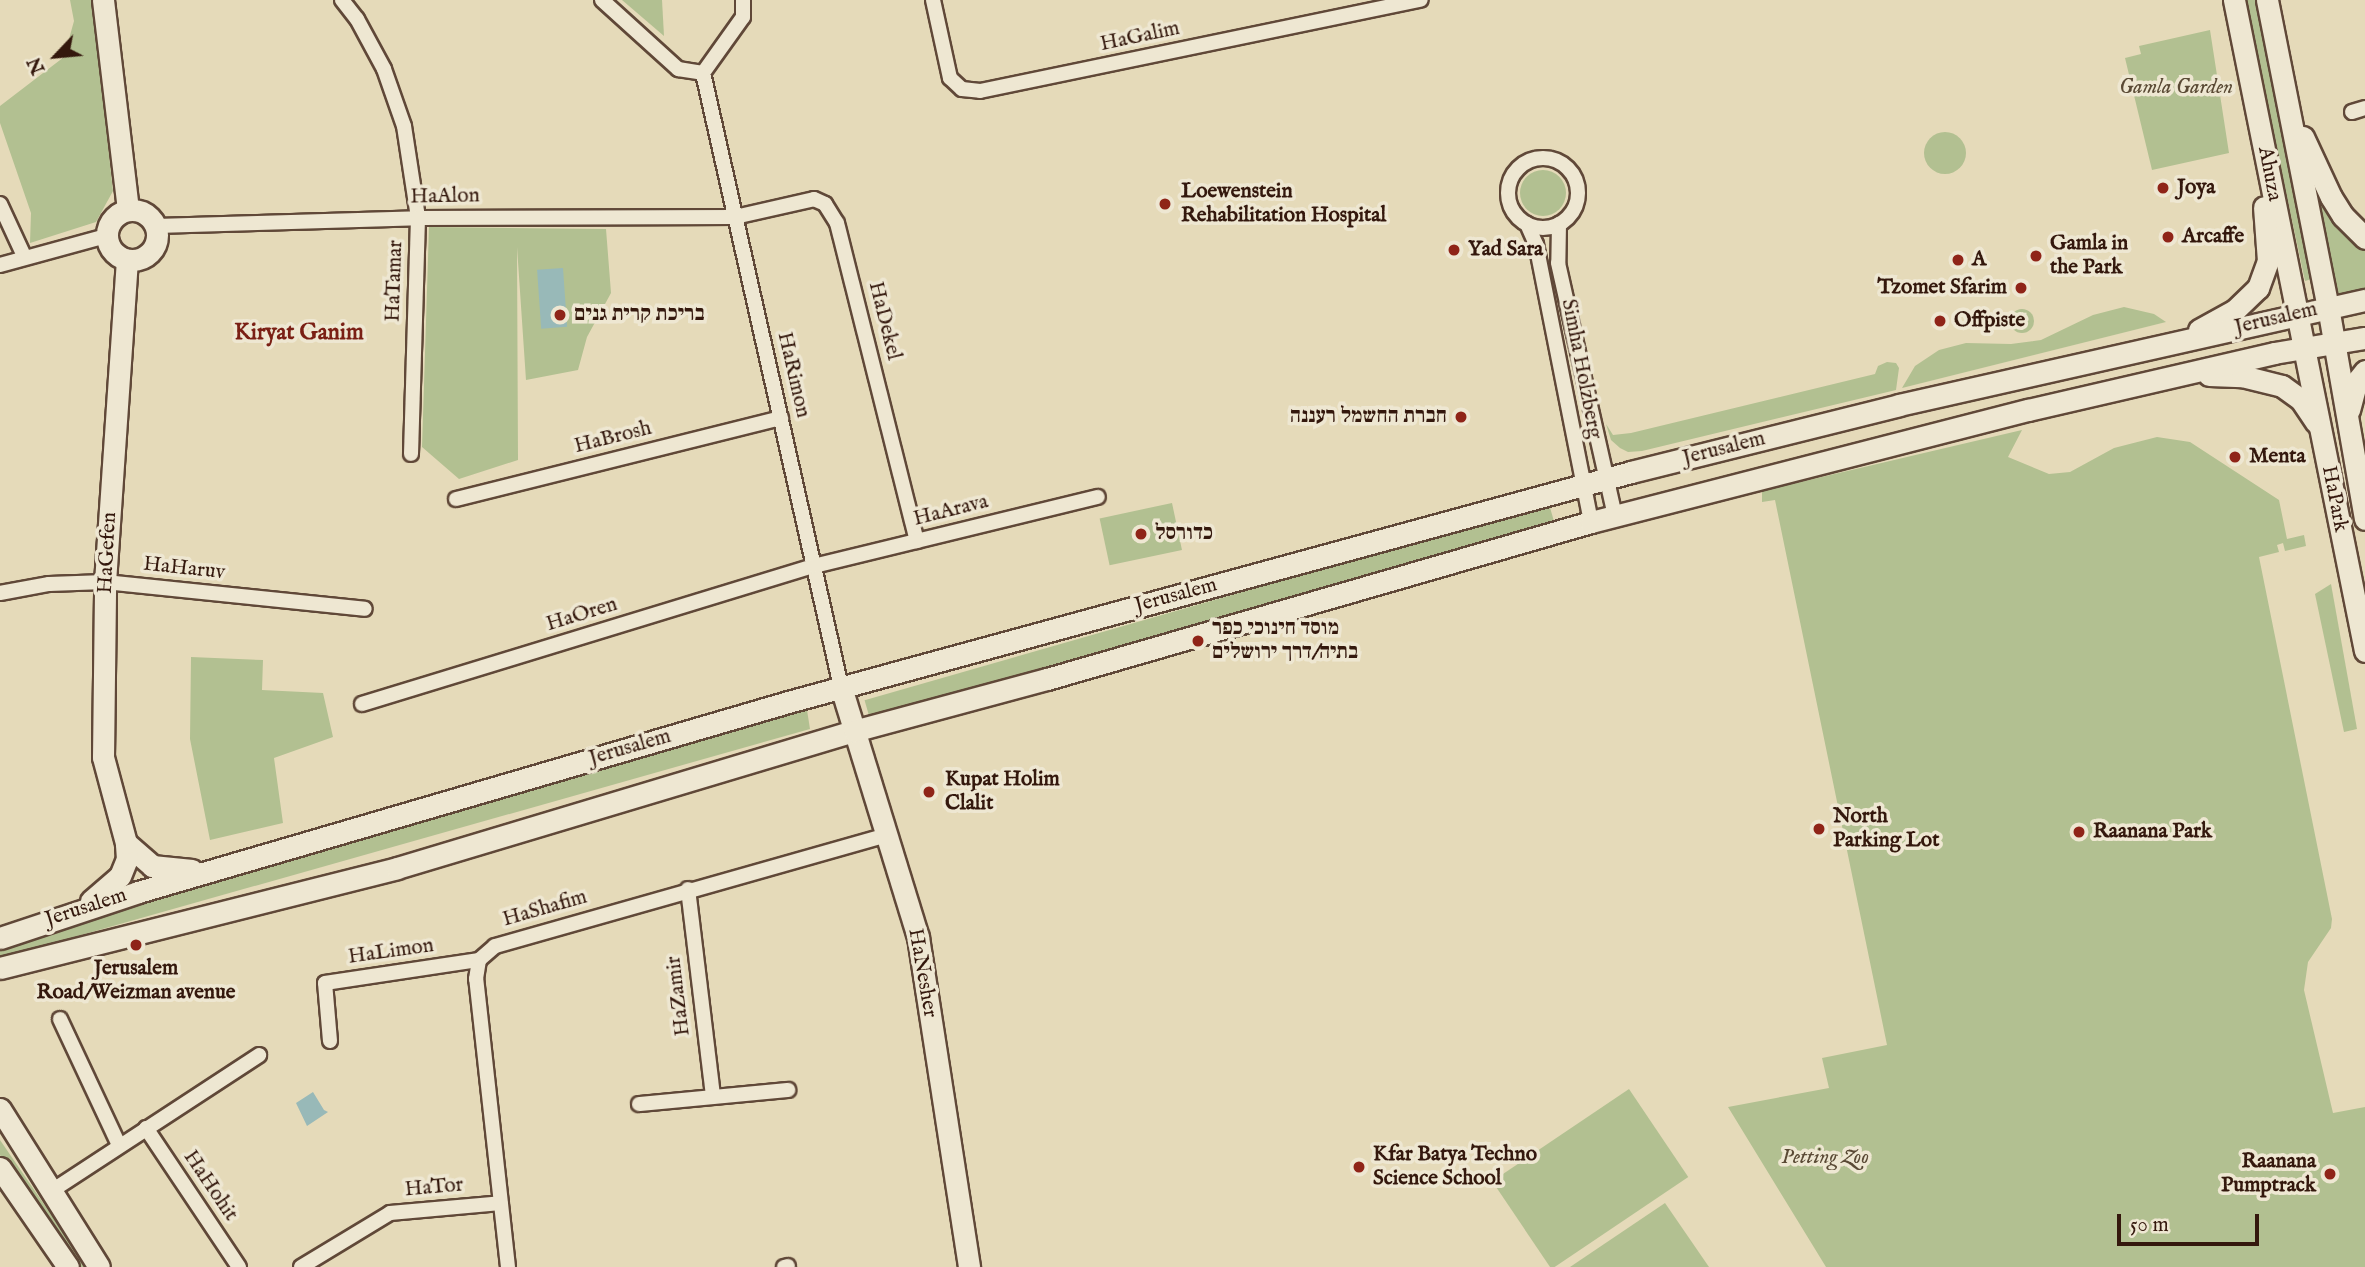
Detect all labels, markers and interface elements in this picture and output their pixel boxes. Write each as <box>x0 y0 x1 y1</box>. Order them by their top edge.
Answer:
street label: HaGalim <box>1098 16 1182 58</box>
north arrow <box>21 21 91 91</box>
text: N <box>23 53 52 78</box>
park label: Gamla Garden <box>2119 75 2233 101</box>
street label: Ahuza <box>2251 145 2287 203</box>
place label: Joya <box>2177 175 2215 201</box>
place label: Loewenstein Rehabilitation Hospital <box>1181 179 1386 229</box>
marker: Joya <box>2155 180 2171 196</box>
street label: HaAlon <box>410 184 480 210</box>
marker: Loewenstein Rehabilitation Hospital <box>1155 194 1175 214</box>
place label: Arcaffe <box>2182 224 2244 250</box>
marker: Arcaffe <box>2160 229 2176 245</box>
place label: Gamla in the Park <box>2050 231 2128 281</box>
place label: Yad Sara <box>1468 237 1543 263</box>
street label: HaTamar <box>381 240 409 322</box>
marker: Yad Sara <box>1446 242 1462 258</box>
place label: A <box>1972 247 1986 273</box>
marker: Gamla in the Park <box>2028 248 2044 264</box>
marker: A <box>1950 252 1966 268</box>
place label: Tzomet Sfarim <box>1878 275 2007 301</box>
street label: HaDekel <box>862 279 906 363</box>
marker: Tzomet Sfarim <box>2013 280 2029 296</box>
street label: Simha Holzberg <box>1555 297 1607 441</box>
street label: Jerusalem <box>2232 297 2320 341</box>
place label: בריכת קרית גנים <box>574 302 705 328</box>
marker: בריכת קרית גנים <box>552 307 568 323</box>
place label: Offpiste <box>1954 308 2025 334</box>
marker: Offpiste <box>1932 313 1948 329</box>
district label: Kiryat Ganim <box>234 319 364 347</box>
street label: HaRimon <box>771 330 815 420</box>
place label: חברת החשמל רעננה <box>1290 404 1447 430</box>
marker: חברת החשמל רעננה <box>1453 409 1469 425</box>
street label: HaBrosh <box>572 416 654 460</box>
street label: Jerusalem <box>1680 427 1768 471</box>
place label: Menta <box>2249 444 2306 470</box>
marker: Menta <box>2227 449 2243 465</box>
street label: HaPark <box>2315 464 2353 534</box>
street label: HaArava <box>911 490 991 532</box>
street label: HaGefen <box>93 511 123 595</box>
place label: כדורסל <box>1155 521 1213 547</box>
marker: כדורסל <box>1133 526 1149 542</box>
street label: HaHaruv <box>142 552 226 586</box>
street label: Jerusalem <box>1132 573 1220 619</box>
street label: HaOren <box>543 592 621 638</box>
place label: מוסד חינוכי כפר בתיה/דרך ירושלים <box>1212 616 1358 666</box>
marker: מוסד חינוכי כפר בתיה/דרך ירושלים <box>1190 633 1206 649</box>
street label: Jerusalem <box>586 724 674 772</box>
place label: Kupat Holim Clalit <box>945 767 1060 817</box>
marker: Kupat Holim Clalit <box>919 782 939 802</box>
place label: North Parking Lot <box>1833 804 1939 854</box>
place label: Raanana Park <box>2093 819 2212 845</box>
marker: North Parking Lot <box>1811 821 1827 837</box>
marker: Raanana Park <box>2071 824 2087 840</box>
street label: Jerusalem <box>42 883 130 933</box>
street label: HaShafim <box>500 885 590 933</box>
street label: HaNesher <box>902 926 942 1020</box>
street label: HaLimon <box>347 934 435 970</box>
marker: Jerusalem Road/Weizman avenue <box>128 937 144 953</box>
street label: HaZamir <box>662 955 696 1037</box>
place label: Jerusalem Road/Weizman avenue <box>37 956 235 1006</box>
place label: Kfar Batya Techno Science School <box>1373 1142 1537 1192</box>
park label: Petting Zoo <box>1781 1145 1869 1171</box>
street label: HaHohit <box>177 1146 243 1226</box>
place label: Raanana Pumptrack <box>2221 1149 2316 1199</box>
marker: Kfar Batya Techno Science School <box>1351 1159 1367 1175</box>
marker: Raanana Pumptrack <box>2322 1166 2338 1182</box>
street label: HaTor <box>404 1173 464 1203</box>
scale bar <box>2120 1200 2262 1244</box>
text: 50 m <box>2130 1212 2169 1239</box>

